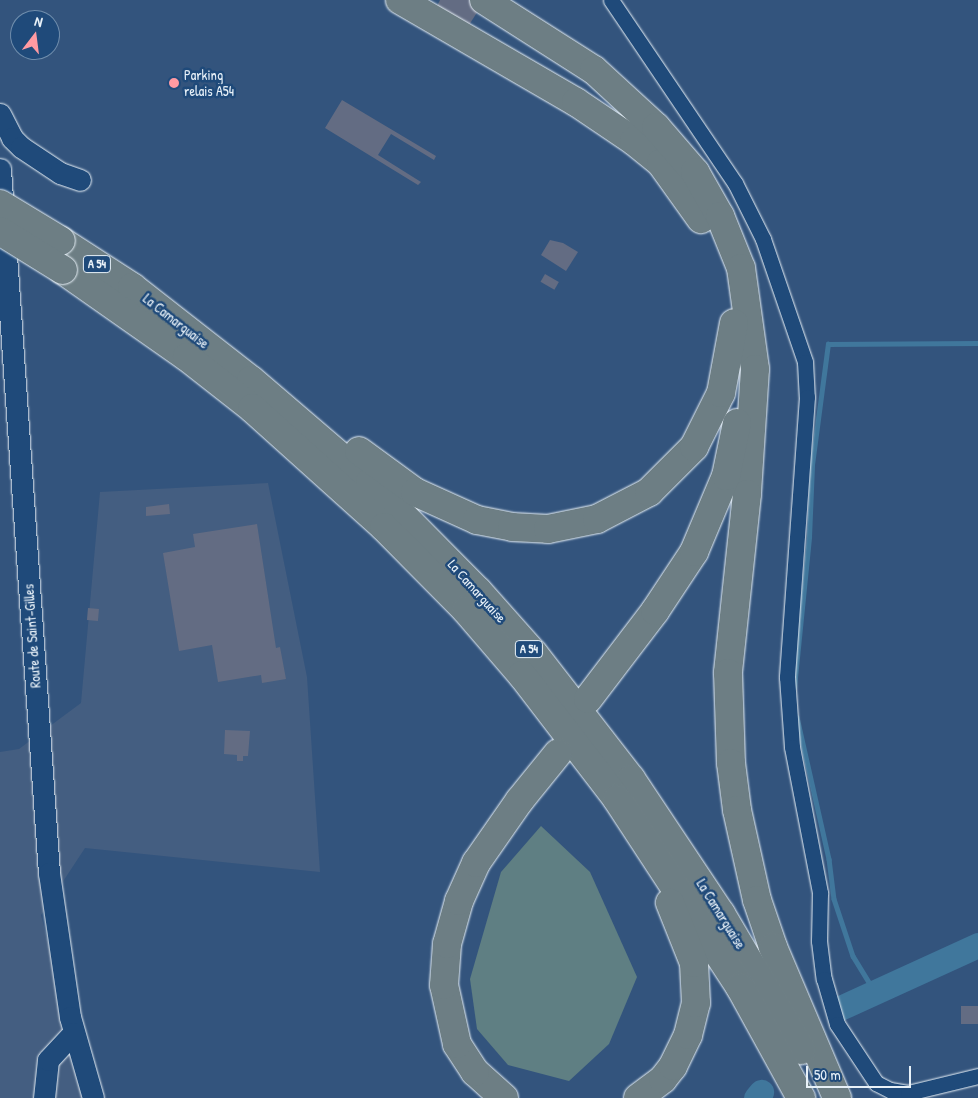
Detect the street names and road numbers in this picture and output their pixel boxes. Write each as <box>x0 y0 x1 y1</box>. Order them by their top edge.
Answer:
road number: A 54 <box>82 254 112 274</box>
street label: La Camarguaise <box>140 290 212 352</box>
street label: La Camarguaise <box>444 556 510 626</box>
street label: Route de Saint-Gilles <box>20 583 44 689</box>
road number: A 54 <box>514 640 544 659</box>
street label: La Camarguaise <box>693 876 749 952</box>

